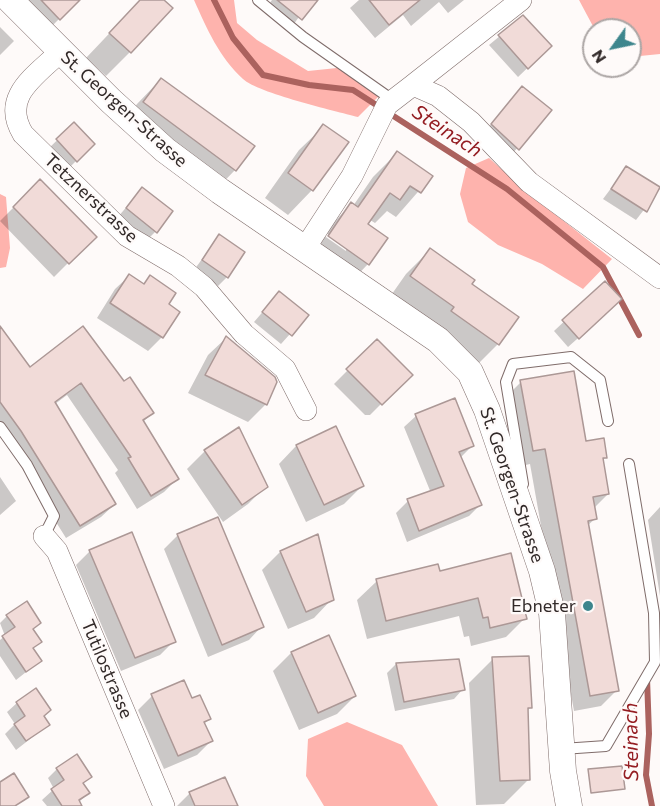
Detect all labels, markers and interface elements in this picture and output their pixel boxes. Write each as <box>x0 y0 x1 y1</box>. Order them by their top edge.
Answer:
north arrow <box>582 18 642 78</box>
street label: St. Georgen-Strasse <box>56 46 192 172</box>
text: N <box>587 47 609 67</box>
water label: Steinach <box>408 100 486 162</box>
street label: Tetznerstrasse <box>40 149 142 247</box>
street label: St. Georgen-Strasse <box>475 404 549 566</box>
place label: Ebneter <box>511 595 576 617</box>
marker: Ebneter <box>581 599 595 613</box>
street label: Tutilostrasse <box>77 616 137 722</box>
water label: Steinach <box>618 703 644 781</box>

